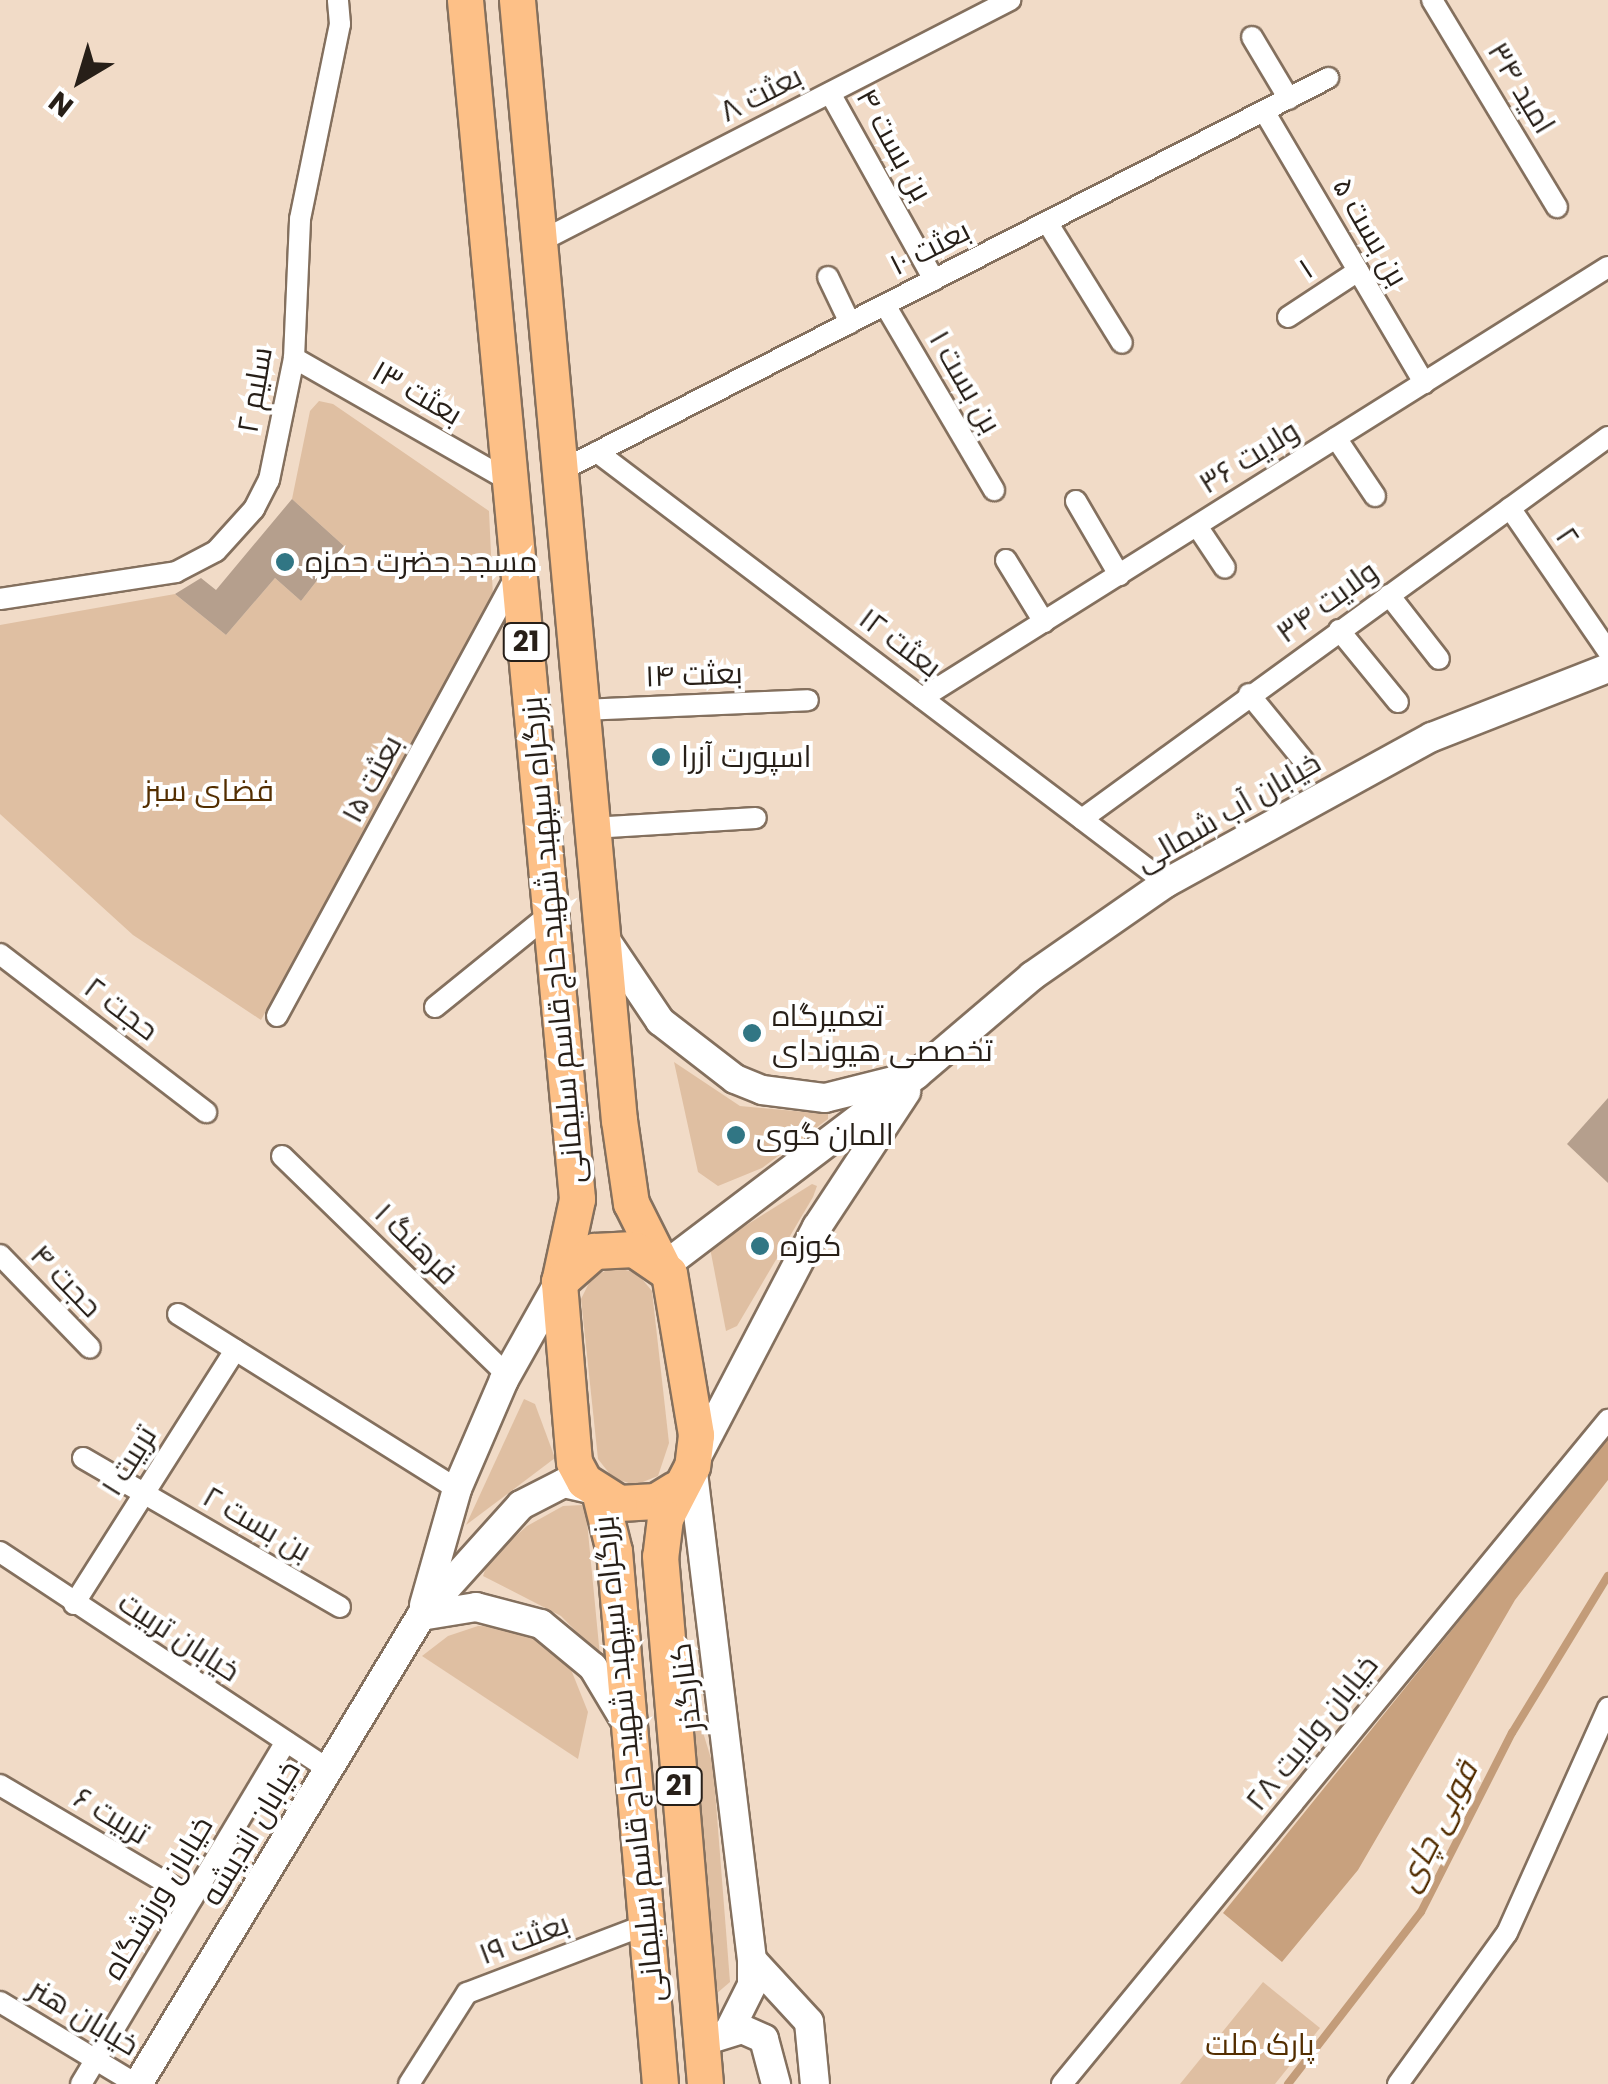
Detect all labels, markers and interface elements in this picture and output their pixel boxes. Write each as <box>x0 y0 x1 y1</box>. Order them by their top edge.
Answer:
north arrow <box>30 30 130 130</box>
street label: امید ۳۴ <box>1480 36 1562 140</box>
street label: بعثت ۸ <box>714 58 808 130</box>
text: N <box>41 82 82 126</box>
street label: بن بست ۴ <box>848 82 940 208</box>
street label: بن بست ۵ <box>1324 171 1416 293</box>
street label: بعثت ۱۰ <box>884 213 976 283</box>
street label: ۱ <box>1292 251 1320 287</box>
street label: بن بست ۱ <box>921 324 1009 440</box>
street label: سلیم ۲ <box>230 344 280 436</box>
street label: بعثت ۱۳ <box>366 353 468 433</box>
street label: ولایت ۳۶ <box>1192 412 1306 502</box>
street label: ۲ <box>1548 520 1586 554</box>
place label: مسجد حضرت حمزه <box>305 544 538 580</box>
marker: مسجد حضرت حمزه <box>274 551 296 573</box>
street label: ولایت ۳۴ <box>1269 553 1385 651</box>
street label: بعثت ۱۲ <box>852 600 948 686</box>
road number: 21 <box>501 619 551 665</box>
street label: بعثت ۱۴ <box>645 655 743 695</box>
street label: بزرگراه سپهبد شهید حاج قاسم سلیمانی <box>514 695 592 1185</box>
street label: بعثت ۱۵ <box>334 729 410 829</box>
place label: اسپورت آزرا <box>681 739 812 775</box>
street label: خیابان آب شمالی <box>1129 745 1327 879</box>
marker: اسپورت آزرا <box>650 746 672 768</box>
park label: فضای سبز <box>144 773 274 809</box>
street label: حجت ۲ <box>77 970 165 1048</box>
place label: تعمیرگاه تخصصی هیوندای <box>772 998 993 1068</box>
marker: تعمیرگاه تخصصی هیوندای <box>741 1022 763 1044</box>
place label: المان گوی <box>756 1117 894 1153</box>
marker: المان گوی <box>725 1124 747 1146</box>
street label: فرهنگ ۱ <box>367 1196 465 1292</box>
place label: کوزه <box>780 1228 841 1264</box>
marker: کوزه <box>749 1235 771 1257</box>
street label: حجت ۴ <box>23 1237 109 1325</box>
street label: تربیت ۱ <box>94 1419 164 1503</box>
street label: بن بست ۲ <box>196 1479 318 1569</box>
street label: بزرگراه سپهبد شهید حاج قاسم سلیمانی <box>586 1514 672 2004</box>
street label: خیابان تربیت <box>112 1584 246 1690</box>
street label: کنارگذر <box>663 1641 709 1733</box>
street label: خیابان ولایت ۲۸ <box>1238 1648 1386 1818</box>
street label: خیابان اندیشه <box>194 1754 308 1912</box>
water label: قوبی چای <box>1388 1755 1486 1897</box>
road number: 21 <box>654 1763 704 1809</box>
street label: تربیت ۶ <box>67 1780 155 1852</box>
street label: خیابان ورزشگاه <box>95 1810 221 1986</box>
street label: بعثت ۱۹ <box>474 1905 574 1973</box>
street label: خیابان هنر <box>23 1970 145 2064</box>
park label: پارک ملت <box>1205 2027 1315 2063</box>

